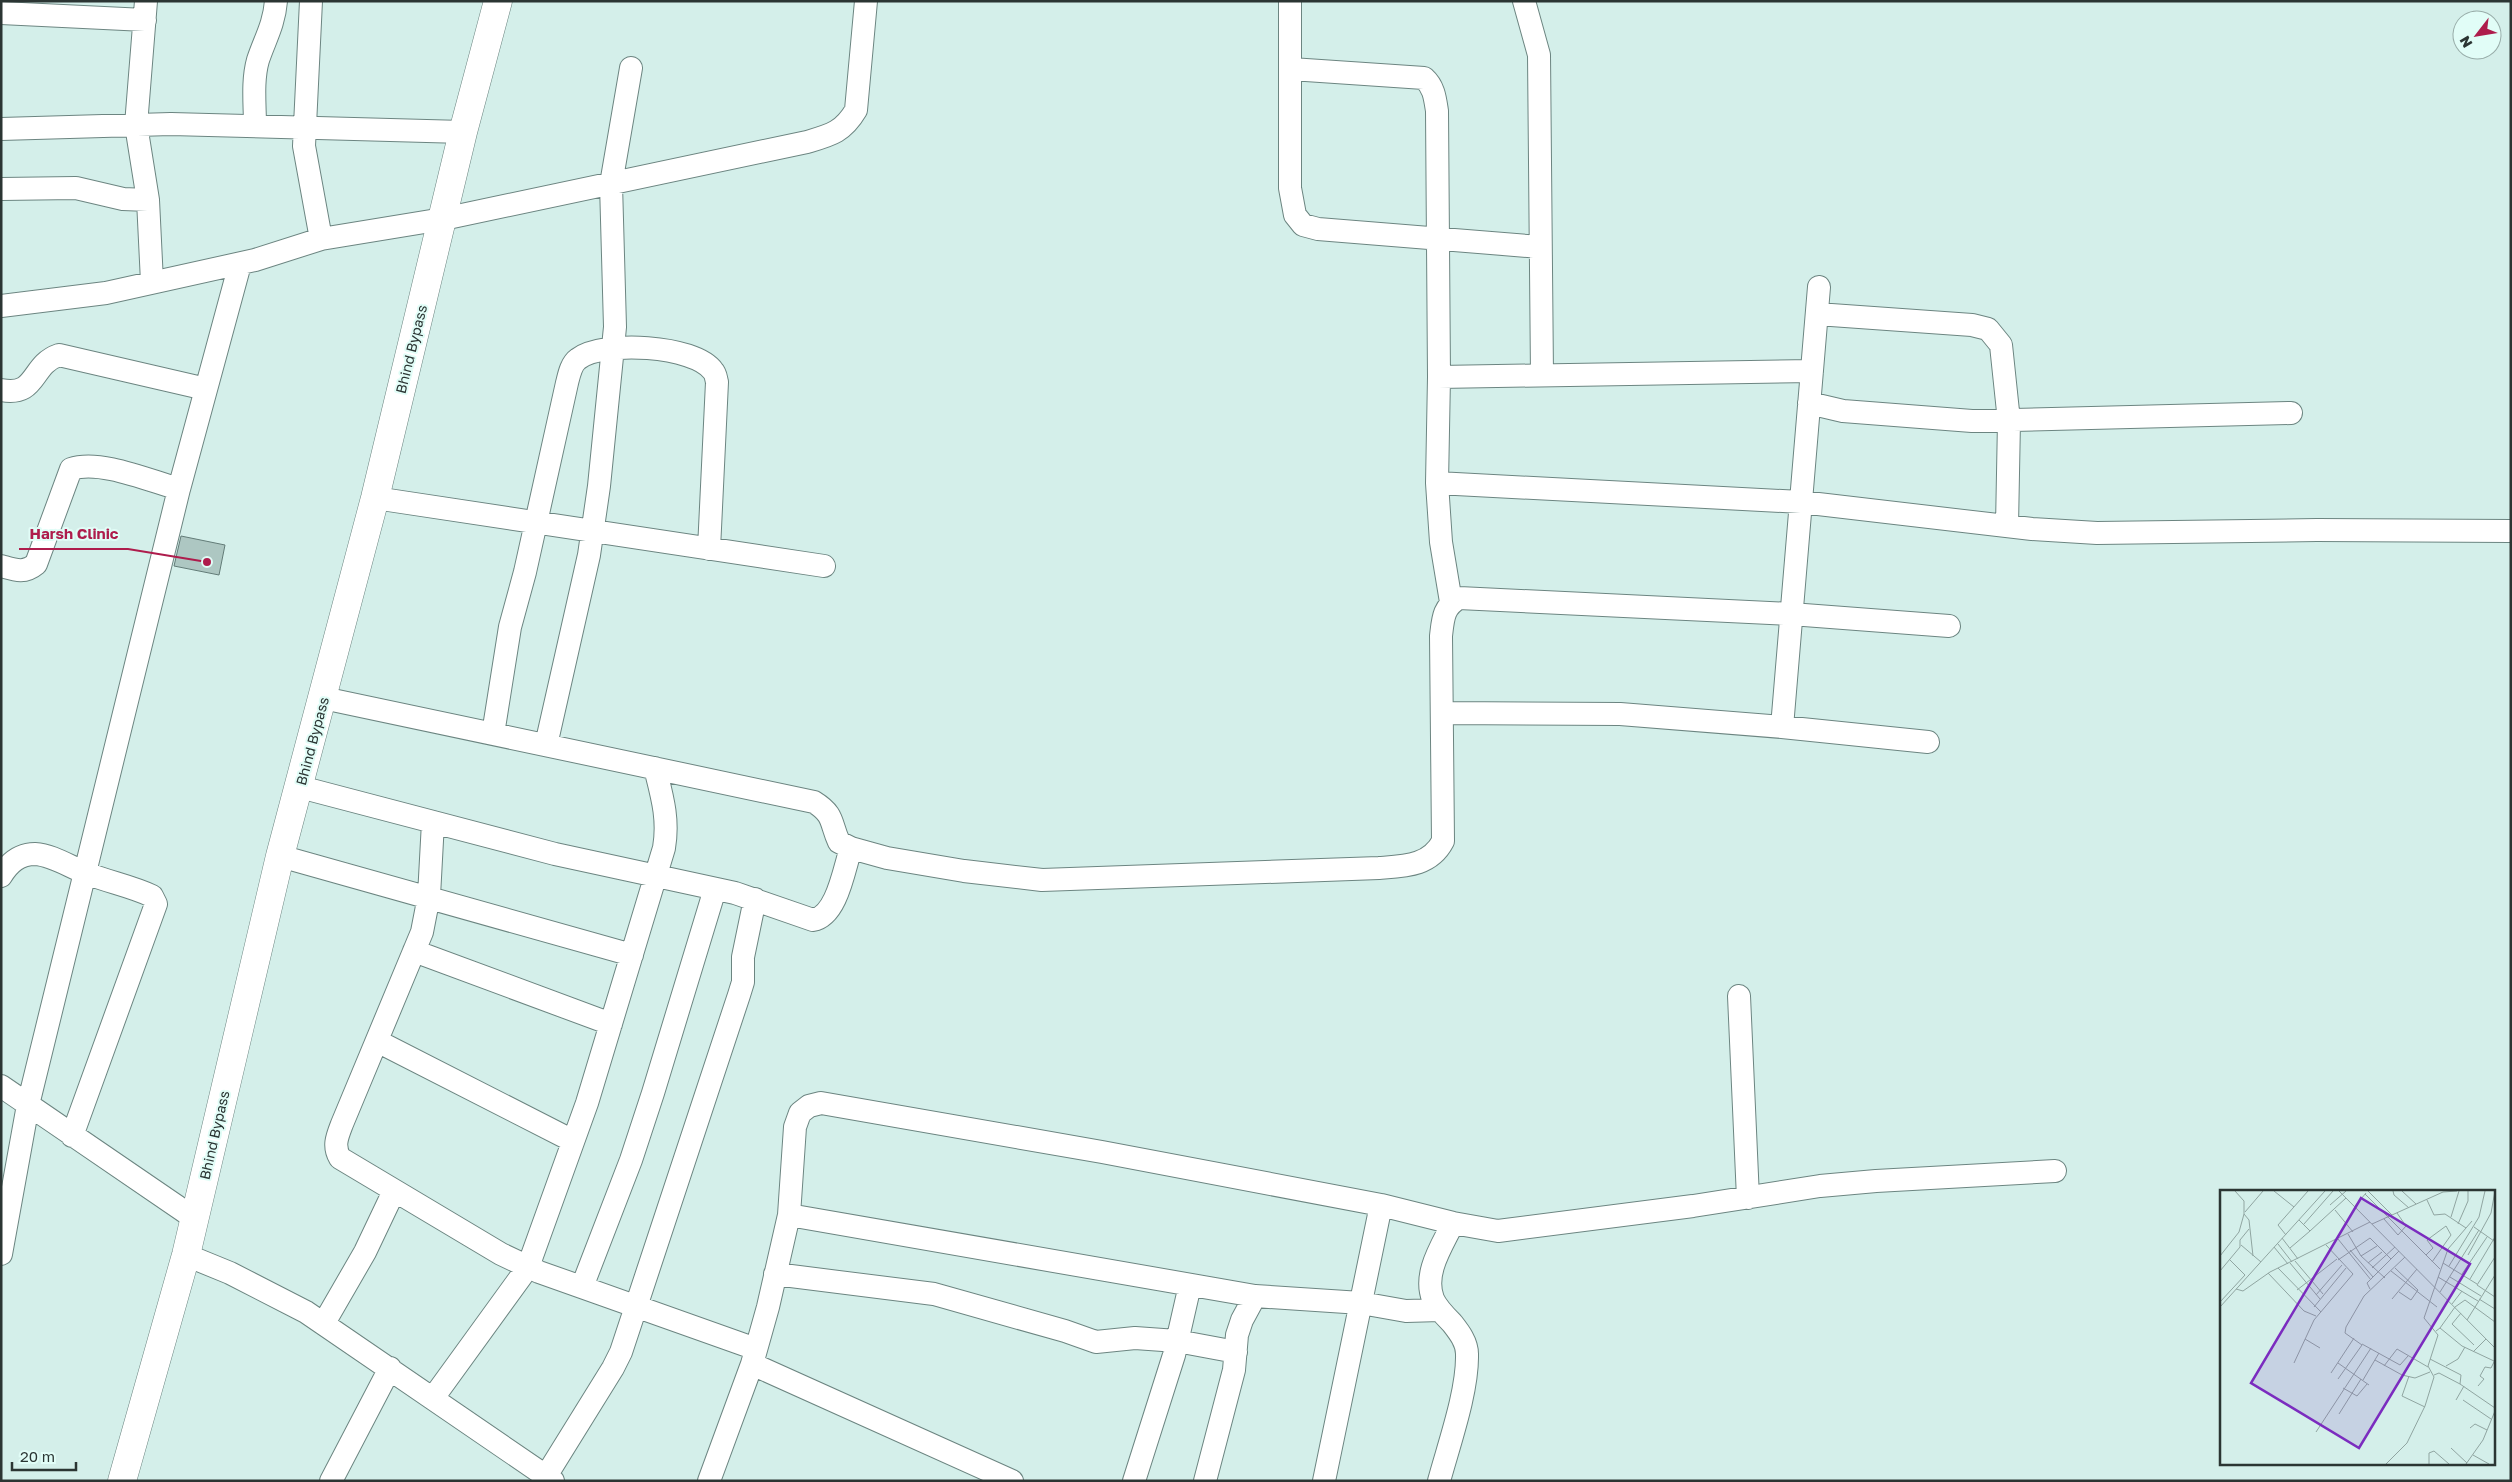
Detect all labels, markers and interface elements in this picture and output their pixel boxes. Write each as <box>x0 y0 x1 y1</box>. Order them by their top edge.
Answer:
north arrow <box>2452 10 2502 60</box>
text: N <box>2455 33 2475 51</box>
street label: Bhind Bypass <box>392 303 430 395</box>
callout: Harsh Clinic <box>19 519 128 549</box>
text: Harsh Clinic <box>30 524 119 542</box>
street label: Bhind Bypass <box>292 695 332 787</box>
street label: Bhind Bypass <box>195 1089 233 1181</box>
inset map <box>2220 1190 2494 1464</box>
scale bar <box>12 1440 76 1472</box>
text: 20 m <box>20 1447 55 1465</box>

